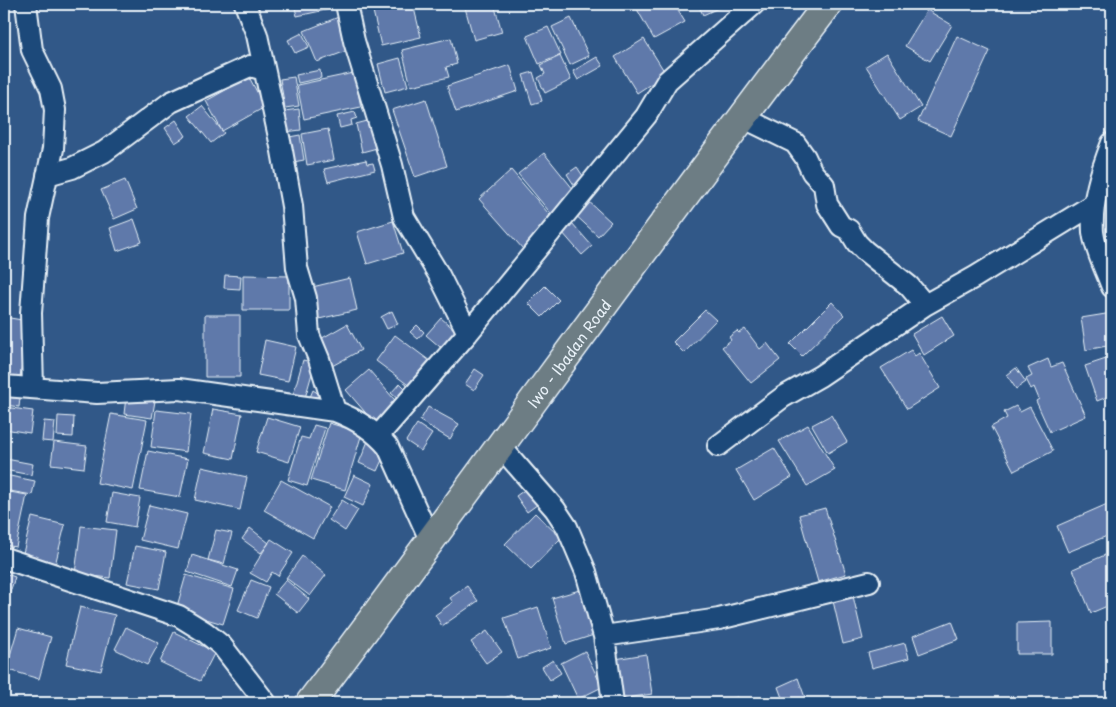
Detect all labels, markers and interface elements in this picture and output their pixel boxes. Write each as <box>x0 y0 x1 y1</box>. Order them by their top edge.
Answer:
street label: Iwo - Ibadan Road <box>521 294 616 412</box>

